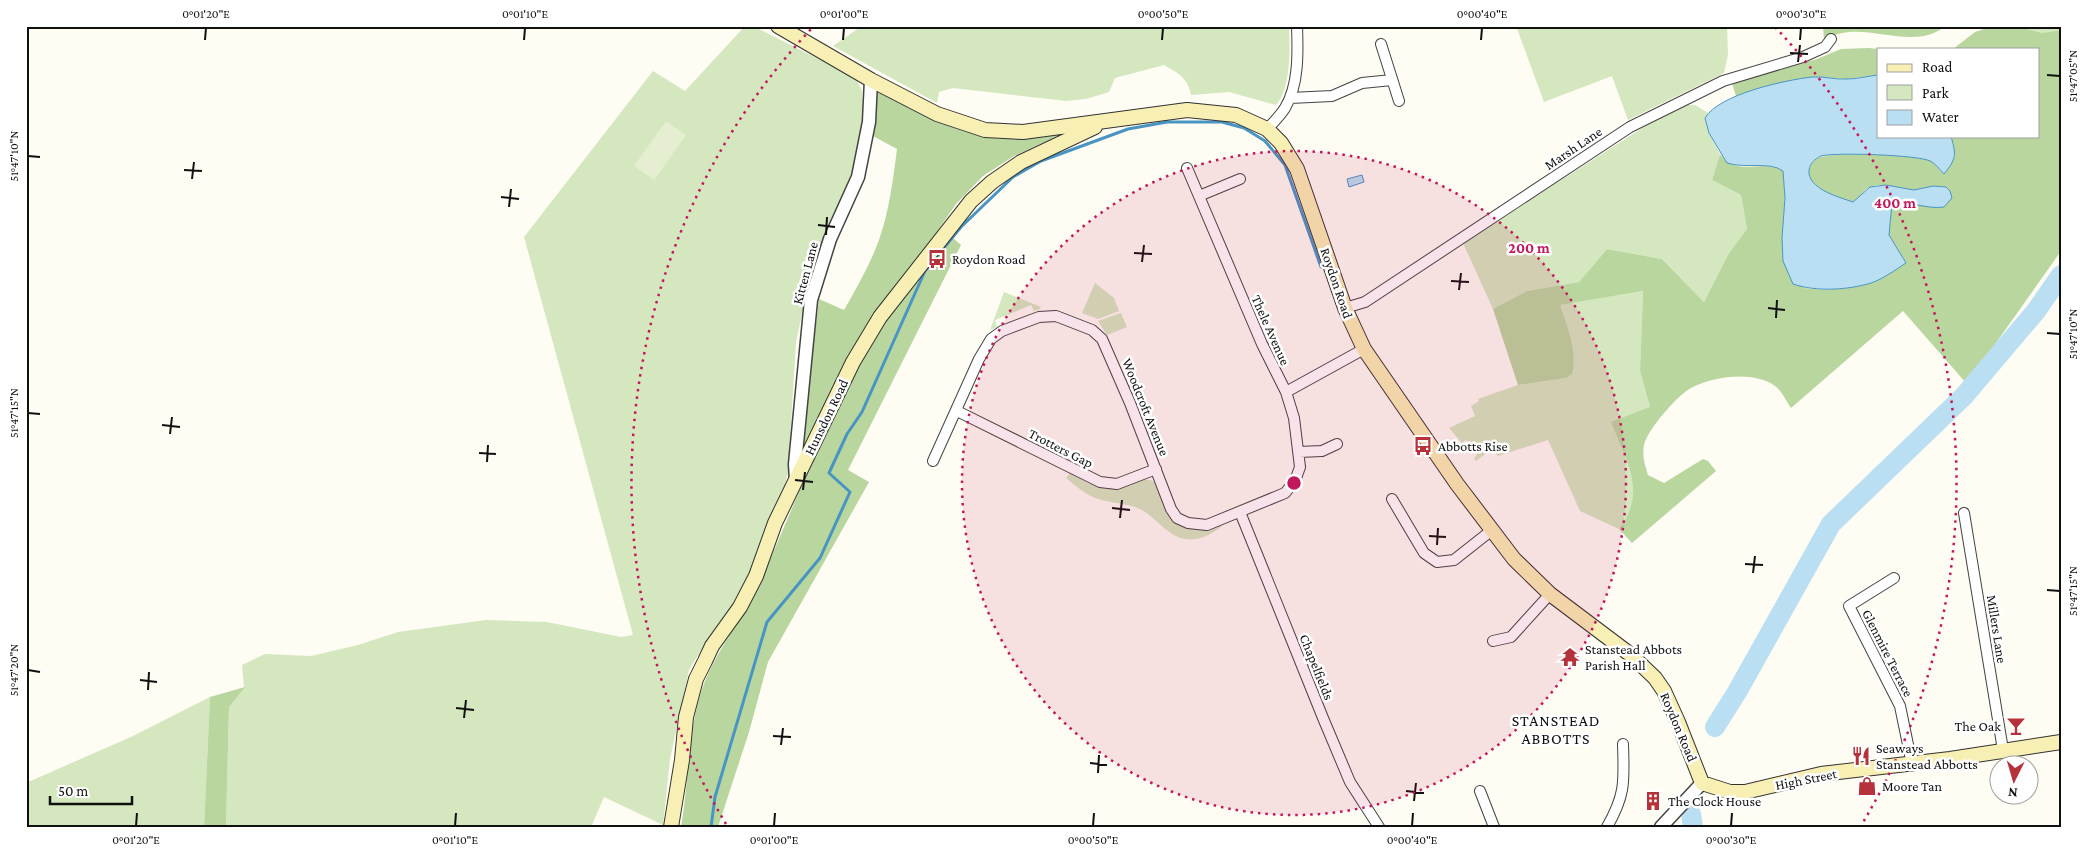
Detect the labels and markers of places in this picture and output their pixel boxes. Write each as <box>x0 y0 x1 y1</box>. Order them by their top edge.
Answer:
bus stop icon: Roydon Road <box>926 248 948 270</box>
place label: Roydon Road <box>952 251 1026 267</box>
bus stop icon: Abbotts Rise <box>1412 435 1434 457</box>
place label: Abbotts Rise <box>1438 438 1508 454</box>
centre of rings <box>1285 474 1303 492</box>
place label: Stanstead Abbots Parish Hall <box>1585 641 1682 673</box>
temple icon: Stanstead Abbots Parish Hall <box>1559 646 1581 668</box>
bar icon: The Oak <box>2005 715 2027 737</box>
place label: The Oak <box>1955 718 2001 734</box>
place label: Seaways Stanstead Abbotts <box>1876 740 1978 772</box>
restaurant icon: Seaways Stanstead Abbotts <box>1850 745 1872 767</box>
shop icon: Moore Tan <box>1856 775 1878 797</box>
place label: Moore Tan <box>1882 778 1943 794</box>
building icon: The Clock House <box>1642 790 1664 812</box>
place label: The Clock House <box>1668 793 1761 809</box>

